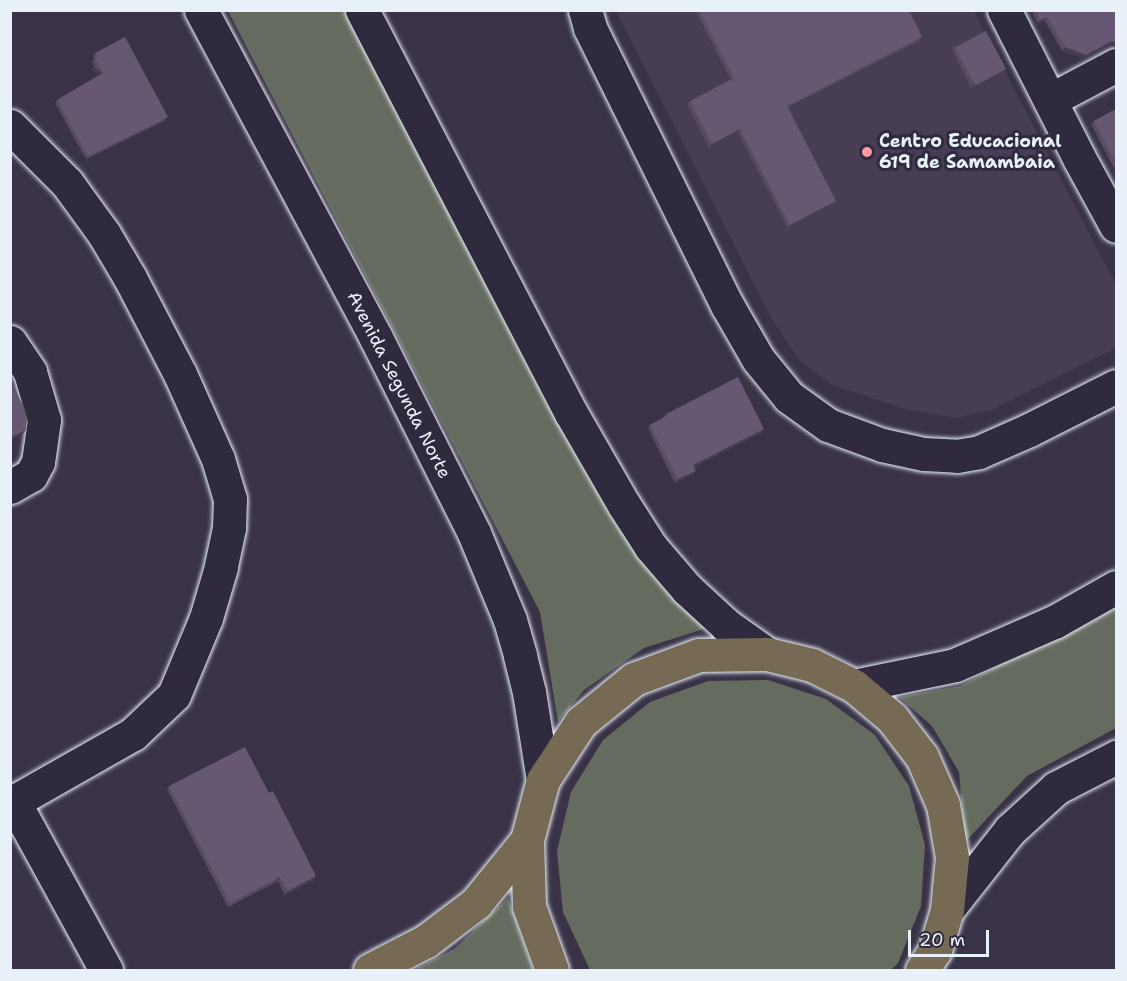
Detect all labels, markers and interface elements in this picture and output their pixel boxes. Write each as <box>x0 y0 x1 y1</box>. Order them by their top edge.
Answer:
place label: Centro Educacional 619 de Samambaia <box>879 131 1061 174</box>
marker: Centro Educacional 619 de Samambaia <box>860 145 874 159</box>
street label: Avenida Segunda Norte <box>342 288 456 482</box>
scale bar <box>911 918 992 956</box>
text: 20 m <box>919 928 965 952</box>

